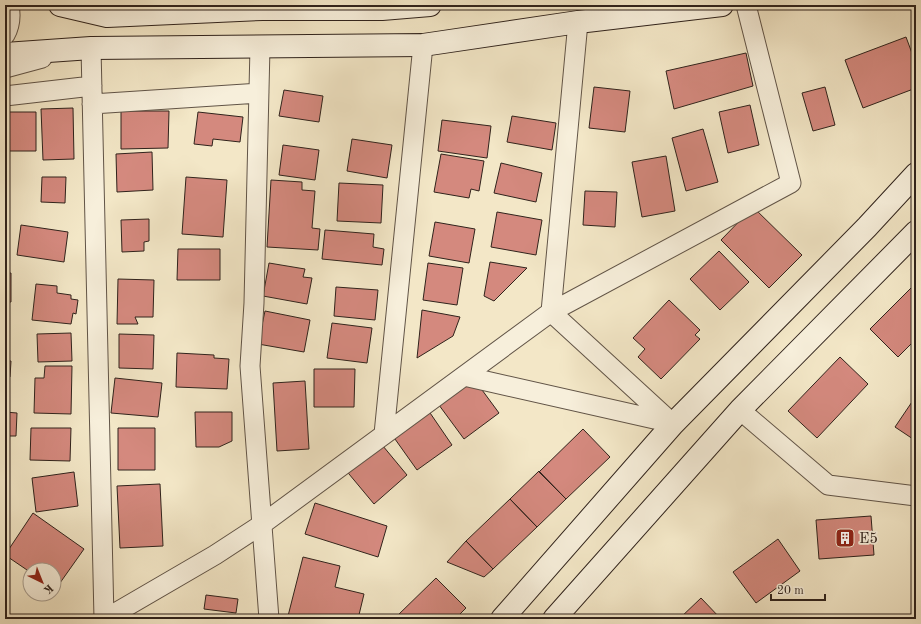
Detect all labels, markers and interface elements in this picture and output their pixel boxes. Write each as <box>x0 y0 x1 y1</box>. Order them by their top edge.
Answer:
building icon: E5 <box>834 527 856 549</box>
place label: E5 <box>859 532 878 547</box>
north arrow <box>22 562 62 602</box>
scale bar <box>771 576 825 602</box>
text: K <box>41 581 55 595</box>
text: 20 m <box>777 585 804 597</box>

